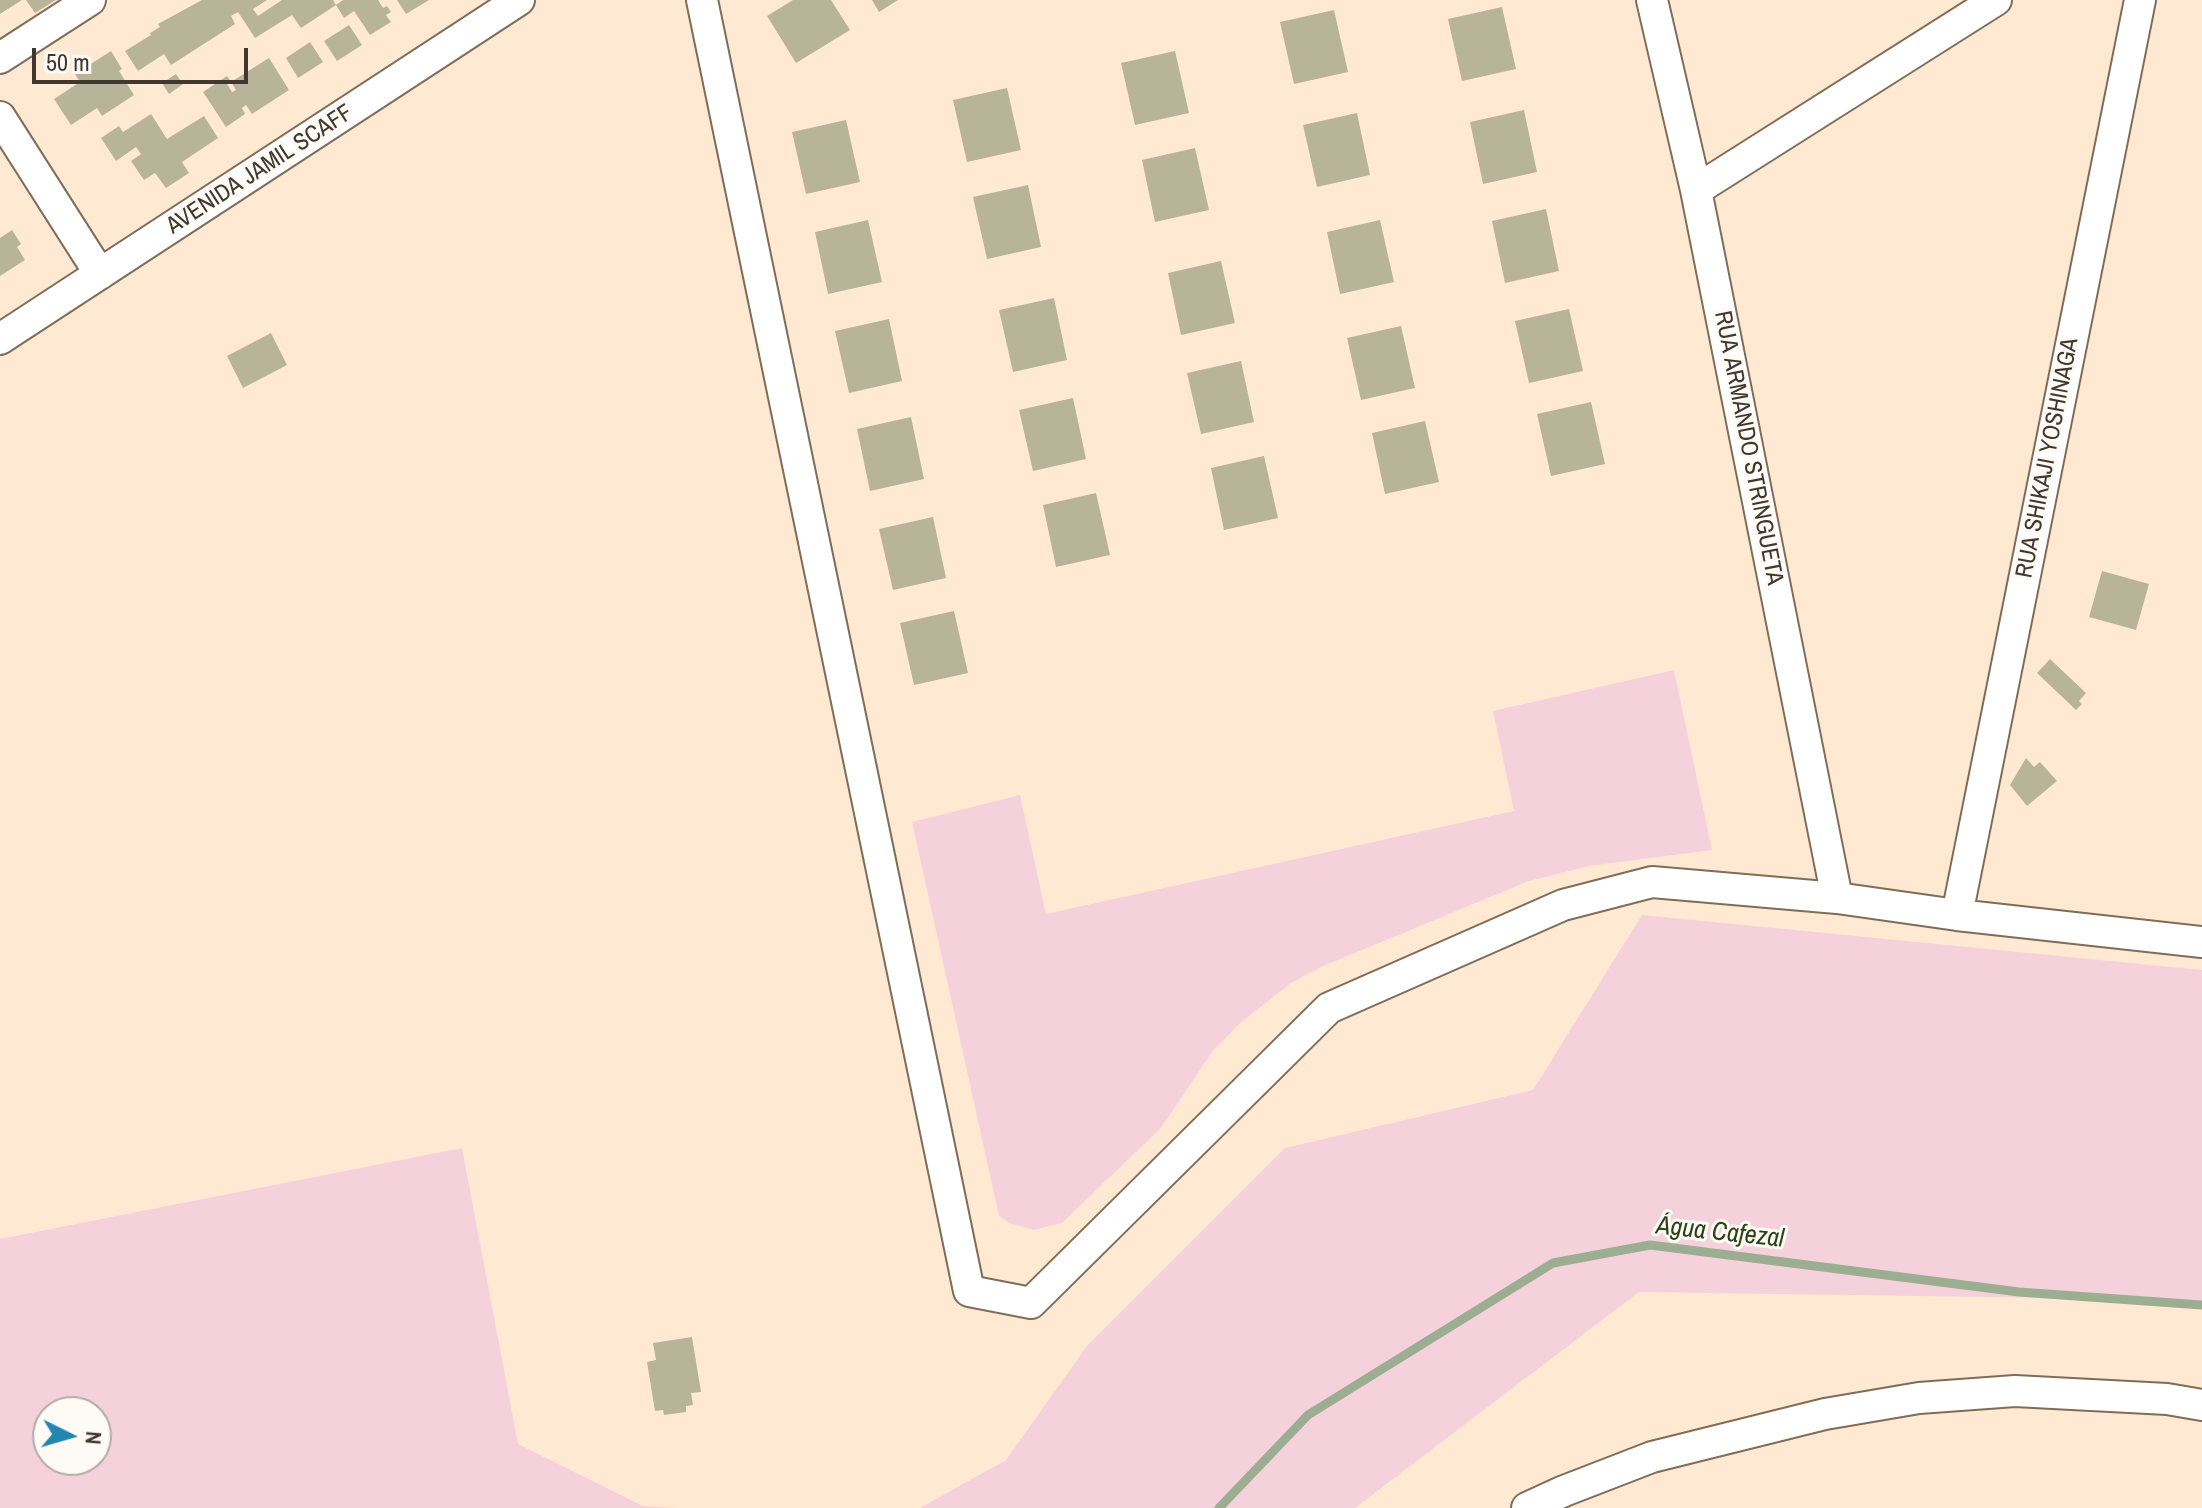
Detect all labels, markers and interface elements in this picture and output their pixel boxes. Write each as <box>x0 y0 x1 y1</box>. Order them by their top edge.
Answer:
scale bar <box>36 32 252 82</box>
text: 50 m <box>46 46 90 78</box>
street label: AVENIDA JAMIL SCAFF <box>162 99 358 241</box>
street label: RUA ARMANDO STRINGUETA <box>1707 309 1789 587</box>
street label: RUA SHIKAJI YOSHINAGA <box>2011 336 2085 580</box>
water label: Água Cafezal <box>1655 1211 1785 1255</box>
north arrow <box>32 1396 112 1476</box>
text: N <box>78 1430 109 1446</box>

